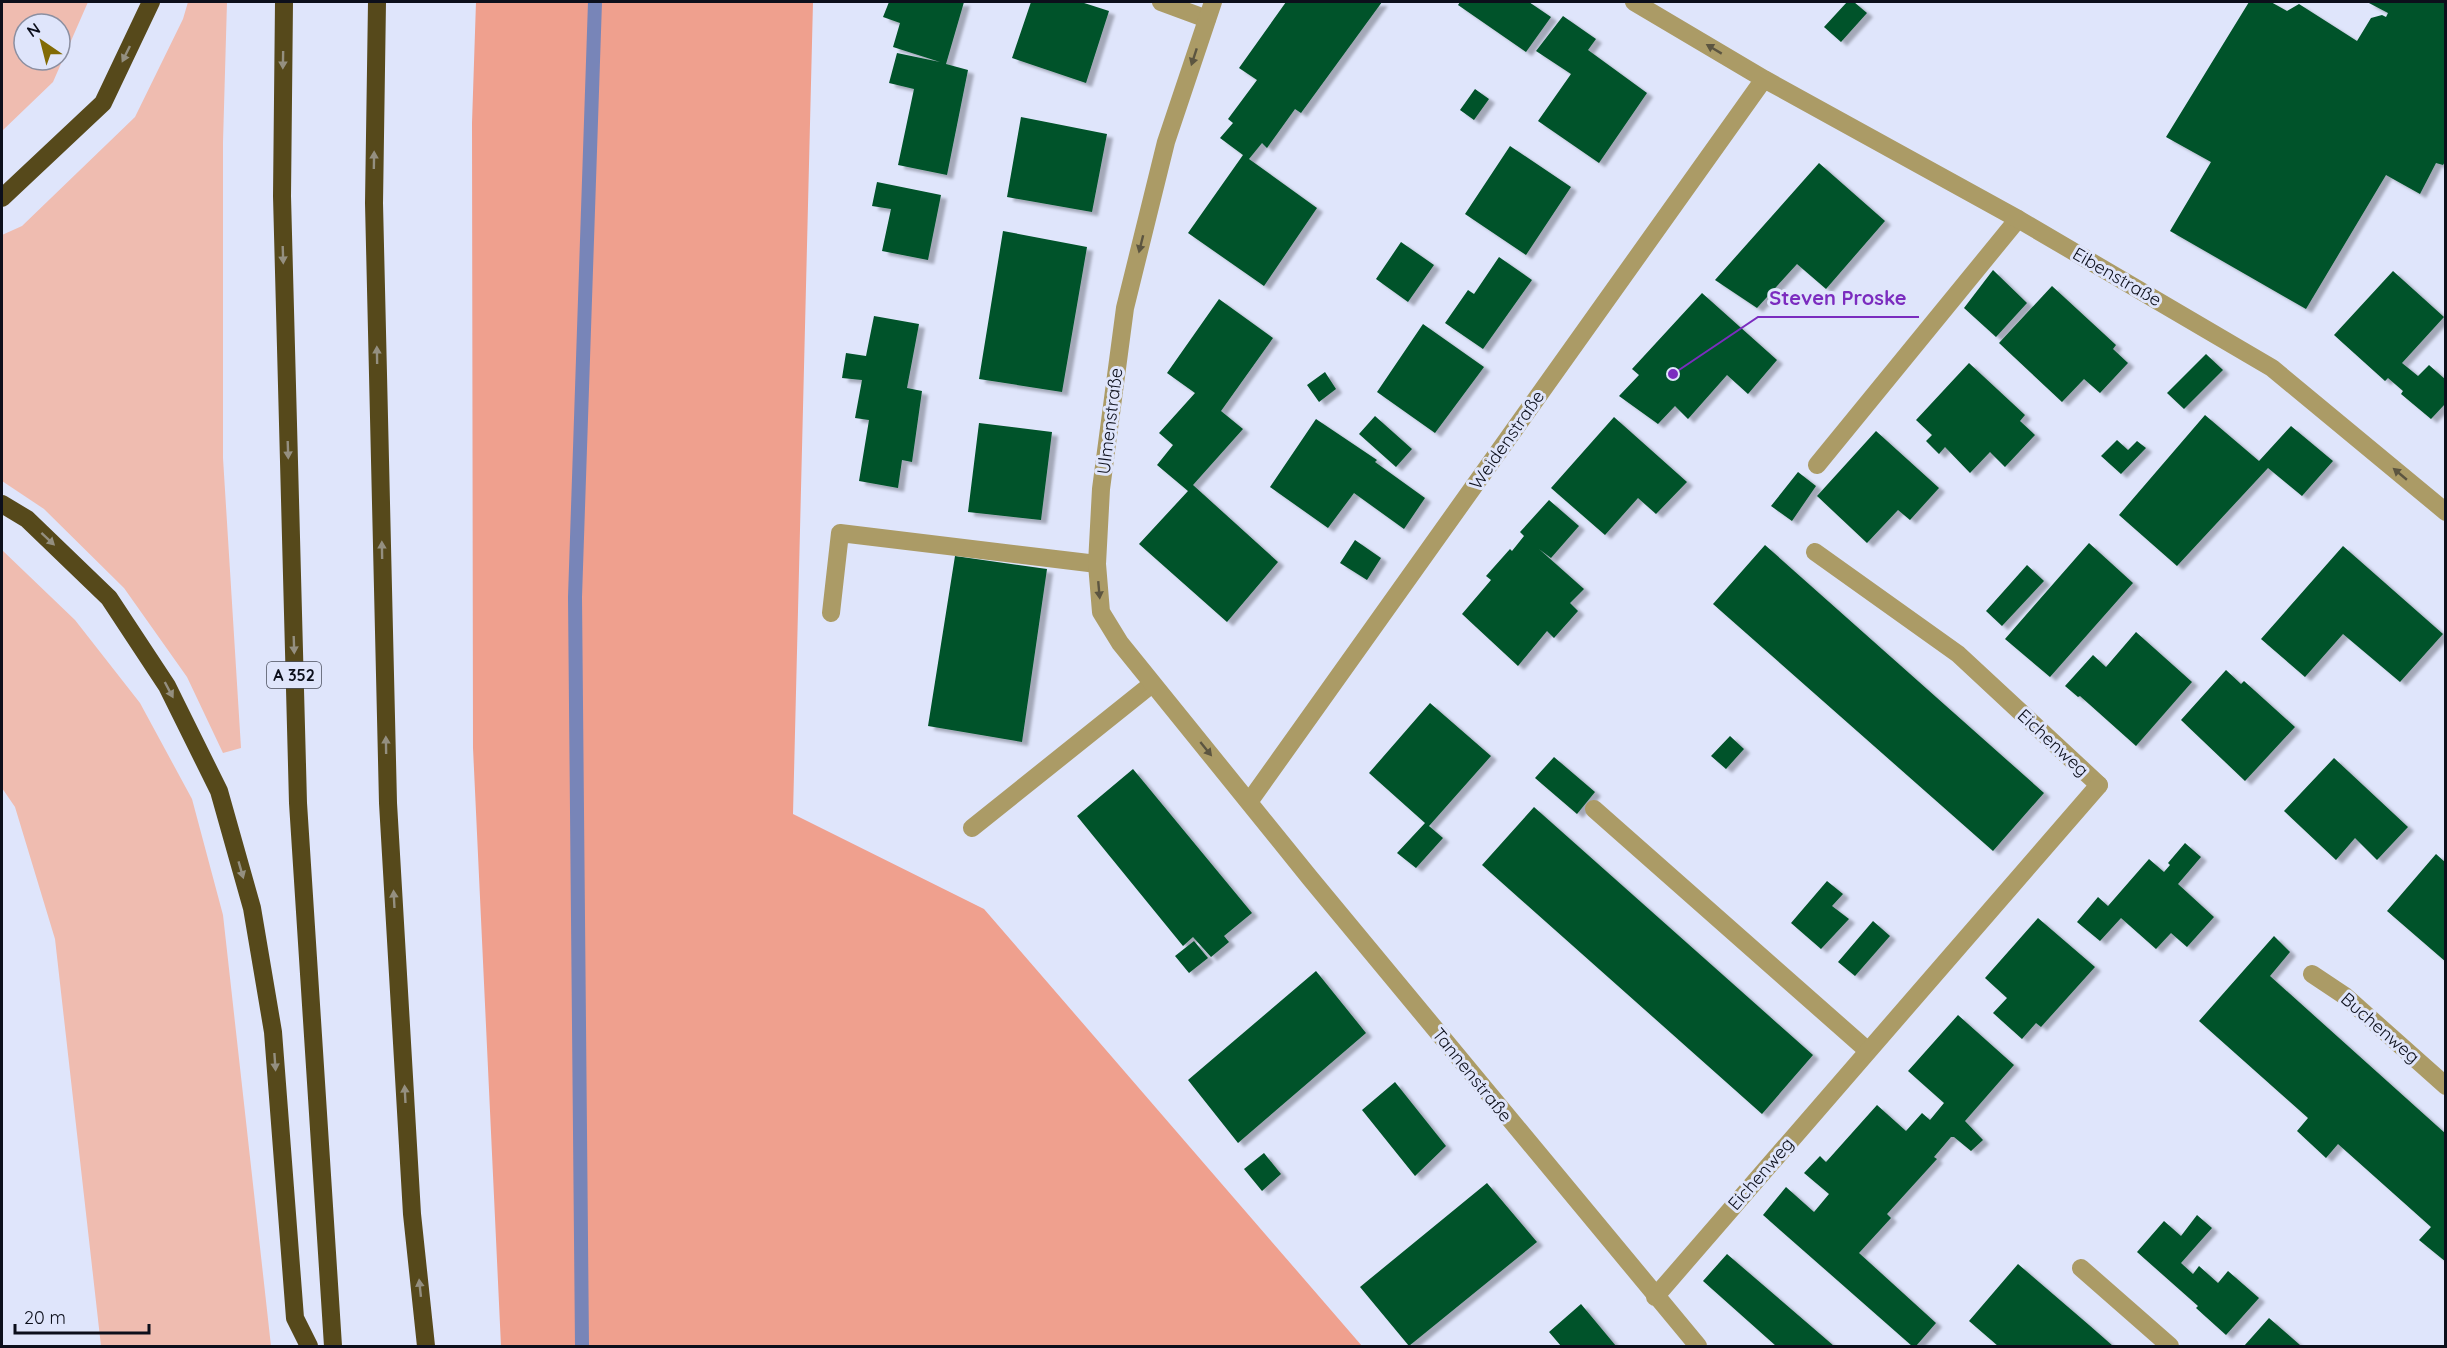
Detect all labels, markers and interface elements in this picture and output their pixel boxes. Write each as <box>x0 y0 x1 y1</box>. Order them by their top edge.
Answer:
north arrow <box>12 12 72 72</box>
text: N <box>23 18 44 41</box>
one-way arrow <box>1705 44 1722 54</box>
one-way arrow <box>121 46 130 63</box>
one-way arrow <box>1189 48 1199 66</box>
one-way arrow <box>278 50 288 69</box>
one-way arrow <box>370 150 379 169</box>
one-way arrow <box>1135 235 1145 253</box>
street label: Eibenstraße <box>2069 242 2166 311</box>
one-way arrow <box>279 245 288 264</box>
callout: Steven Proske <box>1758 279 1919 317</box>
text: Steven Proske <box>1769 285 1907 310</box>
one-way arrow <box>373 345 382 364</box>
street label: Ulmenstraße <box>1092 366 1127 476</box>
street label: Weidenstraße <box>1464 386 1549 494</box>
one-way arrow <box>284 440 293 459</box>
one-way arrow <box>2393 469 2408 481</box>
one-way arrow <box>40 532 55 546</box>
one-way arrow <box>377 540 387 559</box>
one-way arrow <box>1094 580 1104 599</box>
one-way arrow <box>289 635 298 654</box>
road number: A 352 <box>267 662 321 688</box>
one-way arrow <box>164 682 174 699</box>
street label: Eichenweg <box>2013 704 2094 781</box>
one-way arrow <box>382 735 391 754</box>
one-way arrow <box>1199 741 1211 756</box>
one-way arrow <box>237 861 246 879</box>
one-way arrow <box>389 890 398 909</box>
street label: Buchenweg <box>2336 987 2424 1068</box>
street label: Tannenstraße <box>1427 1023 1517 1126</box>
one-way arrow <box>271 1052 280 1071</box>
one-way arrow <box>400 1084 410 1103</box>
street label: Eichenweg <box>1723 1133 1799 1215</box>
one-way arrow <box>415 1279 425 1298</box>
scale bar <box>15 1297 148 1335</box>
text: 20 m <box>24 1306 66 1329</box>

